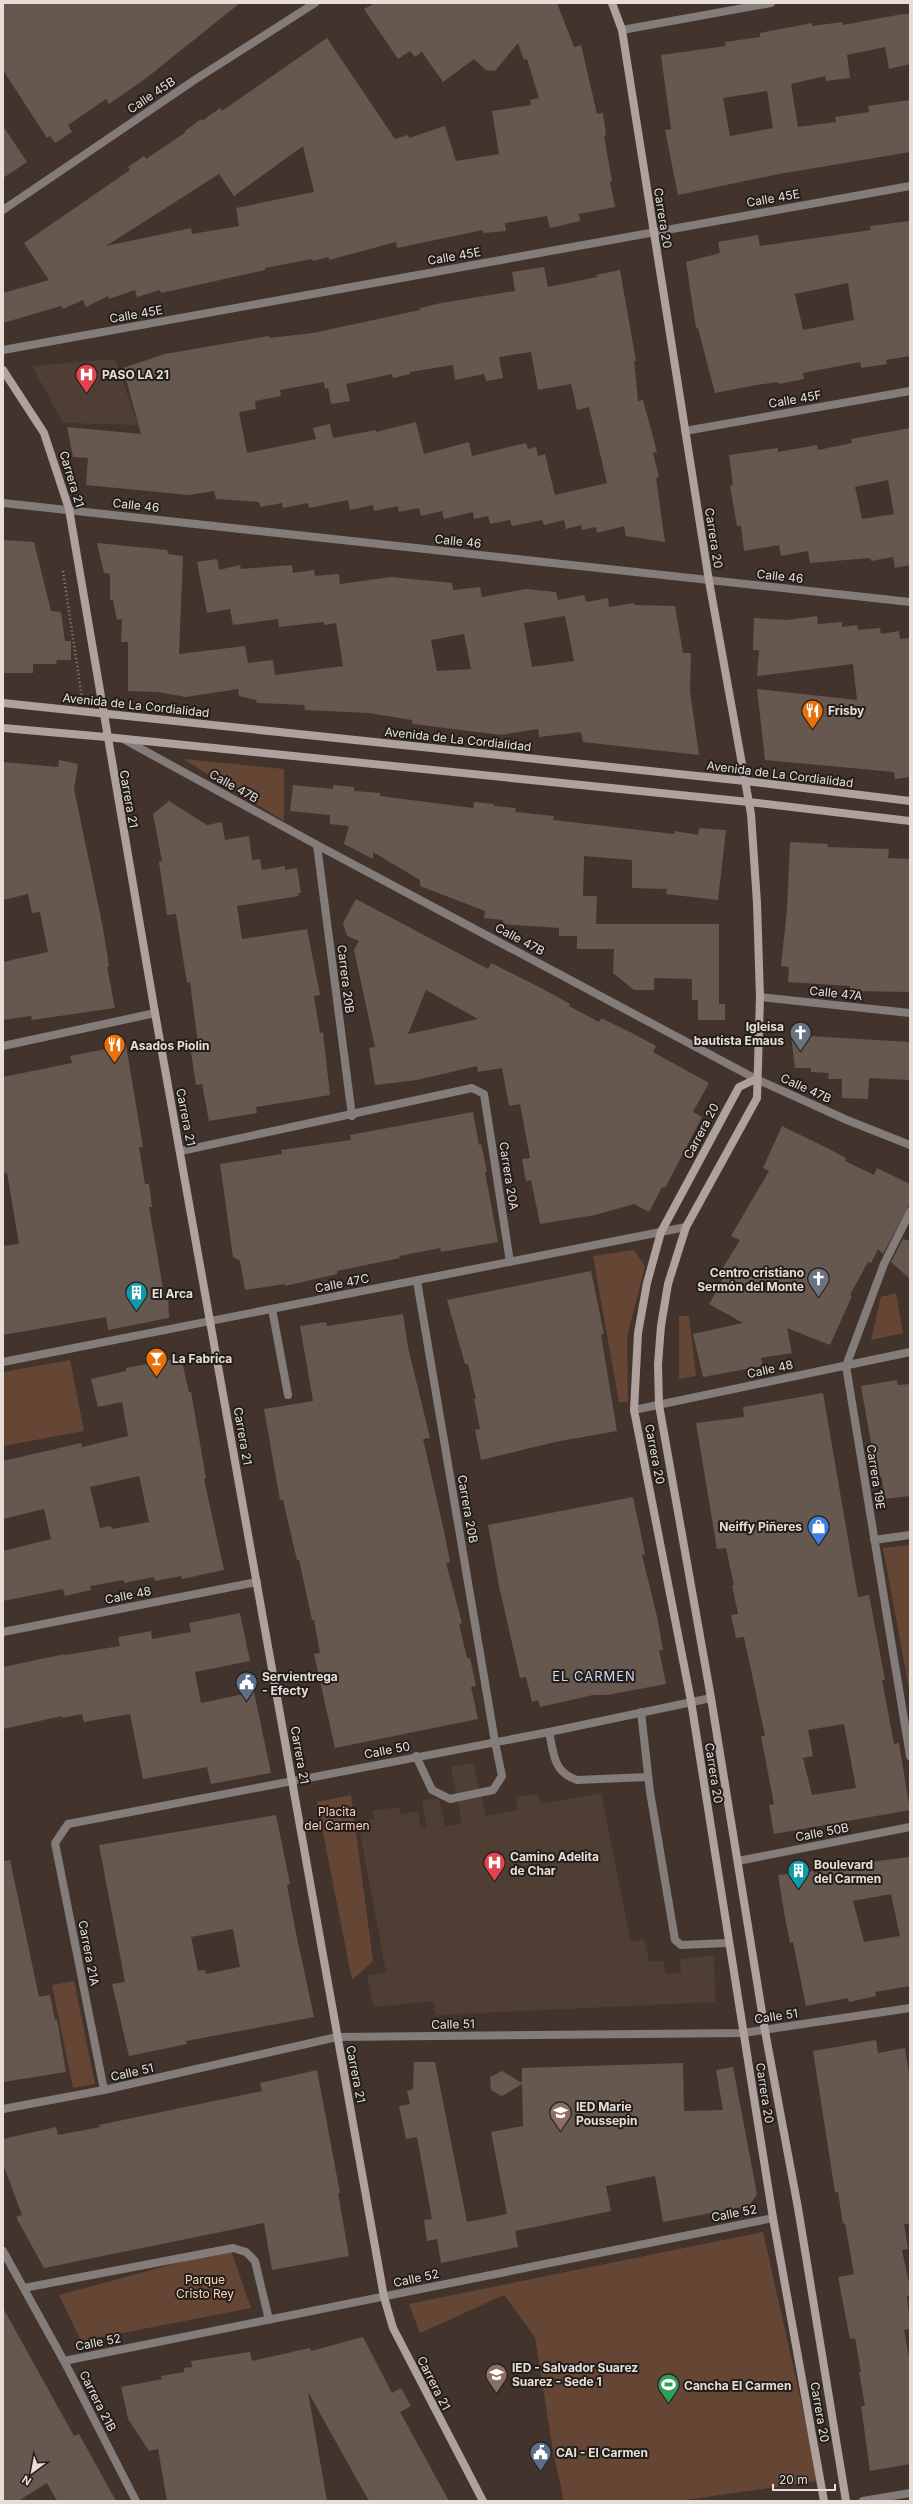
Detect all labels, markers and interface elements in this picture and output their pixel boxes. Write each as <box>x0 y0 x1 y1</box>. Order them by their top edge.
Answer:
street label: Calle 45B <box>124 73 178 116</box>
street label: Calle 45E <box>745 186 801 210</box>
street label: Carrera 20 <box>651 187 675 249</box>
street label: Calle 45E <box>426 244 482 268</box>
street label: Calle 45E <box>108 302 164 326</box>
hospital icon: PASO LA 21 <box>74 361 100 394</box>
place label: PASO LA 21 <box>102 367 169 382</box>
street label: Calle 45F <box>767 387 823 411</box>
street label: Carrera 21 <box>56 449 88 509</box>
street label: Calle 46 <box>112 495 160 515</box>
street label: Carrera 20 <box>702 507 726 569</box>
street label: Calle 46 <box>434 531 482 551</box>
street label: Calle 46 <box>756 566 804 586</box>
street label: Avenida de La Cordialidad <box>62 690 210 720</box>
restaurant icon: Frisby <box>800 697 826 730</box>
place label: Frisby <box>828 703 865 718</box>
street label: Avenida de La Cordialidad <box>384 724 532 754</box>
street label: Avenida de La Cordialidad <box>706 758 854 790</box>
street label: Calle 47B <box>207 766 261 806</box>
street label: Carrera 21 <box>117 769 141 829</box>
street label: Calle 47B <box>493 920 548 958</box>
street label: Carrera 20B <box>334 944 358 1014</box>
street label: Calle 47A <box>809 983 863 1003</box>
place label: Igleisa bautista Emaus <box>694 1019 784 1048</box>
church icon: Igleisa bautista Emaus <box>787 1020 813 1053</box>
restaurant icon: Asados Piolin <box>102 1032 128 1065</box>
place label: Asados Piolin <box>130 1038 209 1053</box>
street label: Calle 47B <box>778 1070 834 1106</box>
street label: Carrera 21 <box>173 1087 199 1147</box>
street label: Carrera 20 <box>680 1101 722 1161</box>
street label: Carrera 20A <box>496 1141 522 1211</box>
place label: Centro cristiano Sermón del Monte <box>697 1265 804 1294</box>
church icon: Centro cristiano Sermón del Monte <box>806 1266 832 1299</box>
street label: Calle 47C <box>314 1270 371 1296</box>
building icon: El Arca <box>124 1280 150 1313</box>
place label: El Arca <box>152 1286 193 1301</box>
bar icon: La Fabrica <box>144 1345 170 1378</box>
place label: La Fabrica <box>172 1351 232 1366</box>
street label: Calle 48 <box>746 1357 794 1381</box>
street label: Carrera 21 <box>231 1406 255 1466</box>
street label: Carrera 20 <box>642 1423 668 1485</box>
street label: Carrera 19E <box>863 1443 889 1511</box>
street label: Carrera 20B <box>455 1474 481 1544</box>
shop icon: Neiffy Piñeres <box>805 1513 831 1546</box>
place label: Neiffy Piñeres <box>719 1519 802 1534</box>
street label: Calle 48 <box>104 1583 152 1607</box>
district label: EL CARMEN <box>552 1668 636 1684</box>
place label: Servientrega - Efecty <box>262 1669 338 1698</box>
public building icon: Servientrega - Efecty <box>233 1670 259 1703</box>
street label: Carrera 21 <box>288 1725 312 1785</box>
street label: Calle 50 <box>363 1738 411 1762</box>
street label: Carrera 20 <box>702 1742 726 1804</box>
park label: Placita del Carmen <box>304 1804 370 1833</box>
street label: Calle 50B <box>794 1819 850 1845</box>
place label: Camino Adelita de Char <box>510 1849 599 1878</box>
hospital icon: Camino Adelita de Char <box>482 1850 508 1883</box>
place label: Boulevard del Carmen <box>814 1857 881 1886</box>
building icon: Boulevard del Carmen <box>786 1858 812 1891</box>
street label: Carrera 21A <box>75 1919 103 1987</box>
street label: Calle 51 <box>753 2006 799 2026</box>
street label: Calle 51 <box>431 2016 475 2032</box>
street label: Carrera 21 <box>343 2044 369 2104</box>
street label: Calle 51 <box>109 2060 155 2084</box>
street label: Carrera 20 <box>753 2062 777 2124</box>
place label: IED Marie Poussepin <box>576 2099 637 2128</box>
school or university icon: IED Marie Poussepin <box>548 2100 574 2133</box>
street label: Calle 52 <box>710 2201 758 2225</box>
street label: Calle 52 <box>392 2266 440 2290</box>
park label: Parque Cristo Rey <box>176 2272 234 2301</box>
street label: Calle 52 <box>74 2330 122 2354</box>
street label: Carrera 21 <box>414 2354 454 2412</box>
place label: IED - Salvador Suarez Suarez - Sede 1 <box>512 2360 638 2389</box>
school or university icon: IED - Salvador Suarez Suarez - Sede 1 <box>484 2361 510 2394</box>
street label: Carrera 21B <box>76 2368 120 2434</box>
sports icon: Cancha El Carmen <box>655 2372 681 2405</box>
place label: Cancha El Carmen <box>684 2378 791 2393</box>
street label: Carrera 20 <box>807 2381 833 2443</box>
public building icon: CAI - El Carmen <box>528 2439 554 2472</box>
place label: CAI - El Carmen <box>556 2445 648 2460</box>
north arrow <box>12 2452 52 2492</box>
scale bar <box>773 2466 835 2492</box>
text: N <box>19 2472 34 2489</box>
text: 20 m <box>779 2472 808 2487</box>

